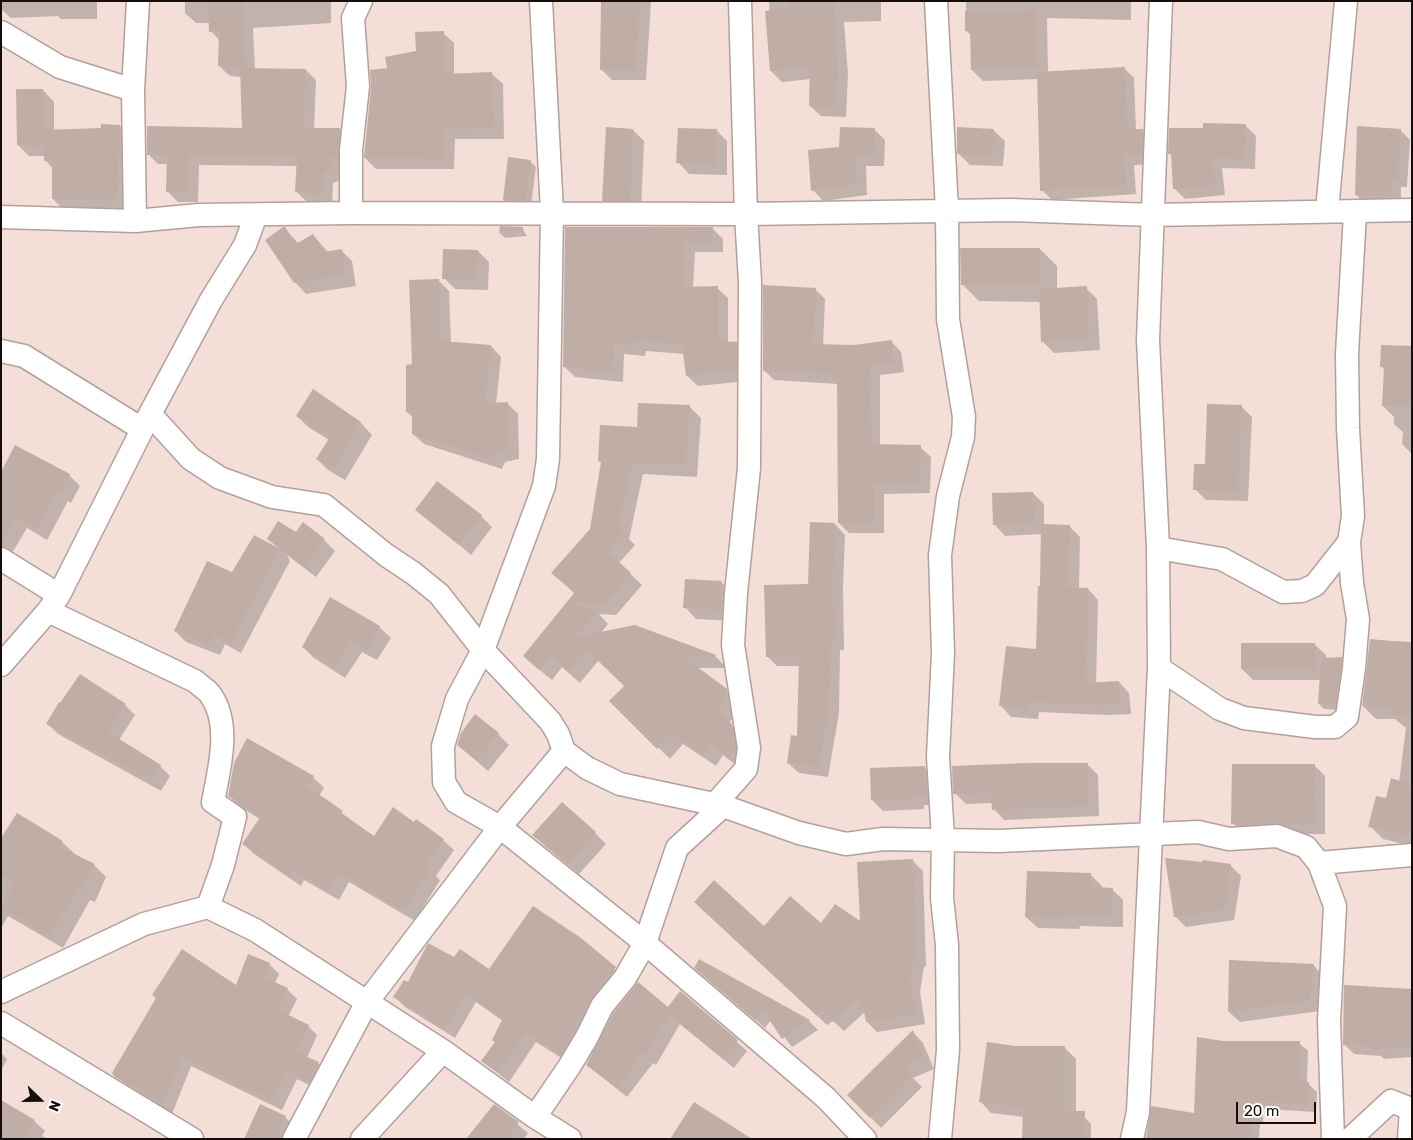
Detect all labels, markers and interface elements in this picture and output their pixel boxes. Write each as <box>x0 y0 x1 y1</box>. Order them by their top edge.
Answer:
north arrow <box>15 1075 65 1125</box>
scale bar <box>1238 1092 1318 1124</box>
text: N <box>45 1098 64 1114</box>
text: 20 m <box>1244 1102 1279 1120</box>

